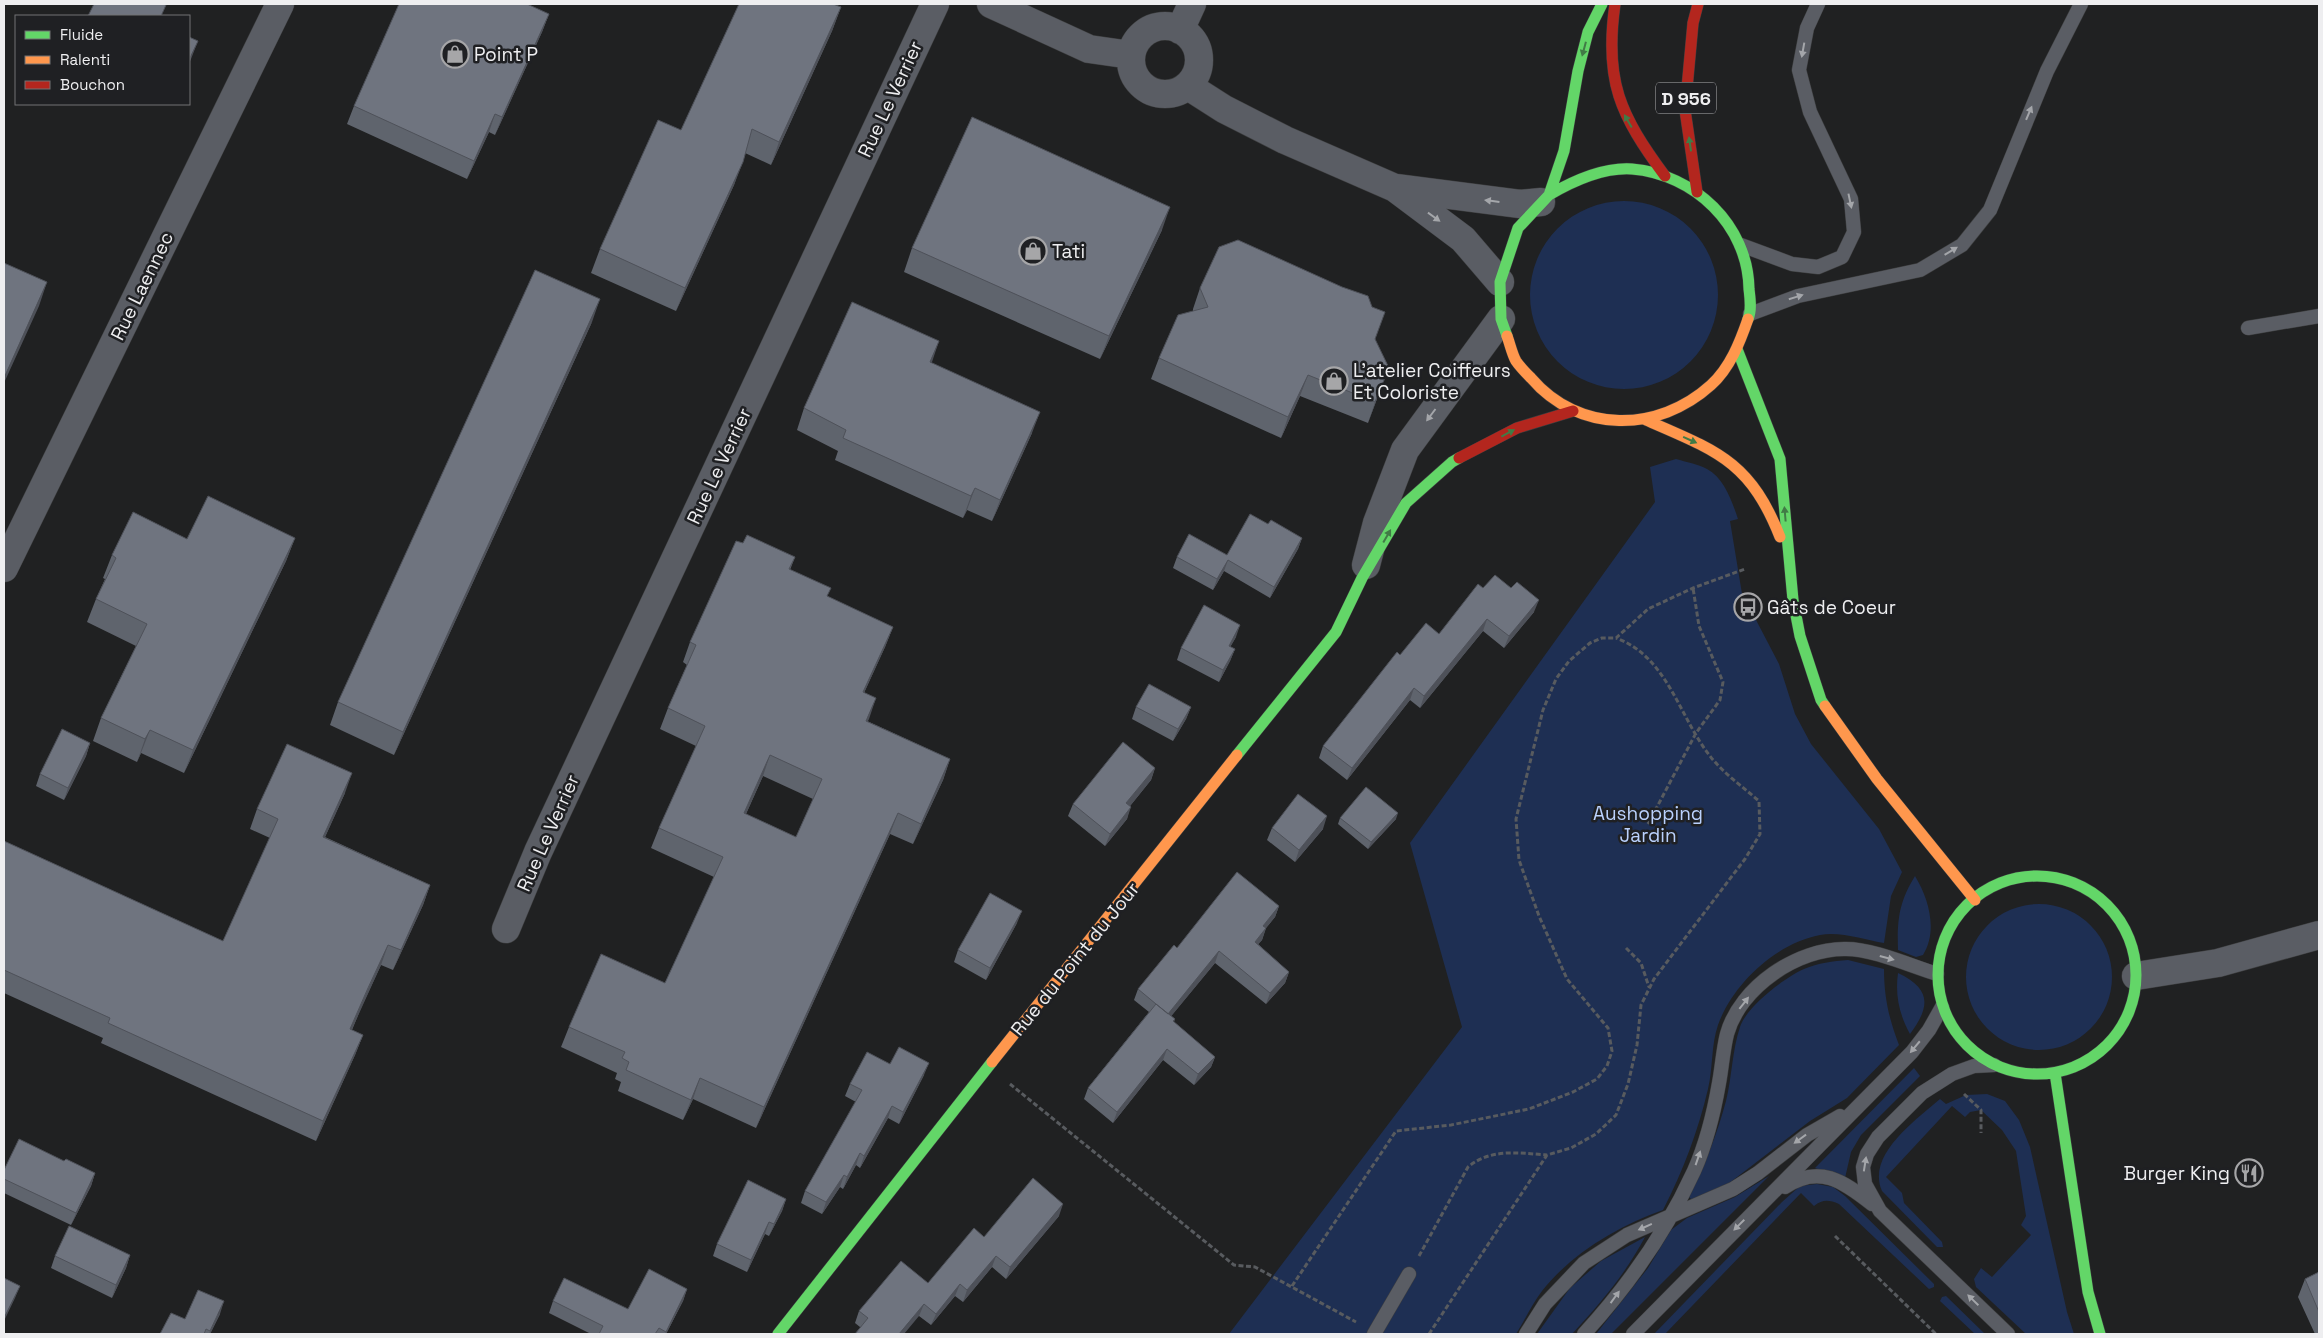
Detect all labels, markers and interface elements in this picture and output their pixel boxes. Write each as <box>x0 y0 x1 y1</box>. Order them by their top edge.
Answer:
legend <box>15 15 190 105</box>
text: Fluide <box>60 25 103 44</box>
street label: Rue Le Verrier <box>852 37 928 161</box>
shop icon: Point P <box>440 39 470 69</box>
one-way arrow <box>1579 41 1587 56</box>
place label: Point P <box>474 42 538 67</box>
one-way arrow <box>1798 42 1806 58</box>
text: Ralenti <box>60 50 110 69</box>
text: Bouchon <box>60 75 125 94</box>
road number: D 956 <box>1656 82 1716 114</box>
one-way arrow <box>2025 106 2033 120</box>
one-way arrow <box>1624 114 1632 128</box>
one-way arrow <box>1686 135 1694 151</box>
one-way arrow <box>1847 194 1855 210</box>
one-way arrow <box>1484 197 1500 205</box>
one-way arrow <box>1427 212 1440 223</box>
street label: Rue Laennec <box>105 228 179 344</box>
shop icon: Tati <box>1018 236 1048 266</box>
place label: Tati <box>1052 239 1085 264</box>
one-way arrow <box>1944 247 1957 256</box>
one-way arrow <box>1789 293 1804 301</box>
place label: L’atelier Coiffeurs Et Coloriste <box>1353 358 1511 405</box>
shop icon: L’atelier Coiffeurs Et Coloriste <box>1319 366 1349 396</box>
street label: Rue Le Verrier <box>681 404 757 528</box>
one-way arrow <box>1426 408 1436 422</box>
one-way arrow <box>1500 429 1515 437</box>
one-way arrow <box>1683 436 1697 444</box>
one-way arrow <box>1781 505 1789 521</box>
one-way arrow <box>1382 529 1391 542</box>
bus stop icon: Gâts de Coeur <box>1733 592 1763 622</box>
place label: Gâts de Coeur <box>1767 595 1896 620</box>
street label: Rue Le Verrier <box>511 771 585 895</box>
park label: Aushopping Jardin <box>1593 801 1703 848</box>
street label: Rue du Point du Jour <box>1005 877 1145 1041</box>
one-way arrow <box>1880 954 1895 962</box>
one-way arrow <box>1739 996 1749 1010</box>
one-way arrow <box>1910 1041 1921 1054</box>
one-way arrow <box>1794 1134 1807 1144</box>
one-way arrow <box>1695 1150 1702 1165</box>
one-way arrow <box>1862 1155 1870 1171</box>
restaurant icon: Burger King <box>2234 1158 2264 1188</box>
place label: Burger King <box>2123 1161 2230 1186</box>
one-way arrow <box>1733 1218 1745 1230</box>
one-way arrow <box>1638 1223 1652 1231</box>
one-way arrow <box>1610 1291 1621 1304</box>
one-way arrow <box>1967 1294 1979 1306</box>

